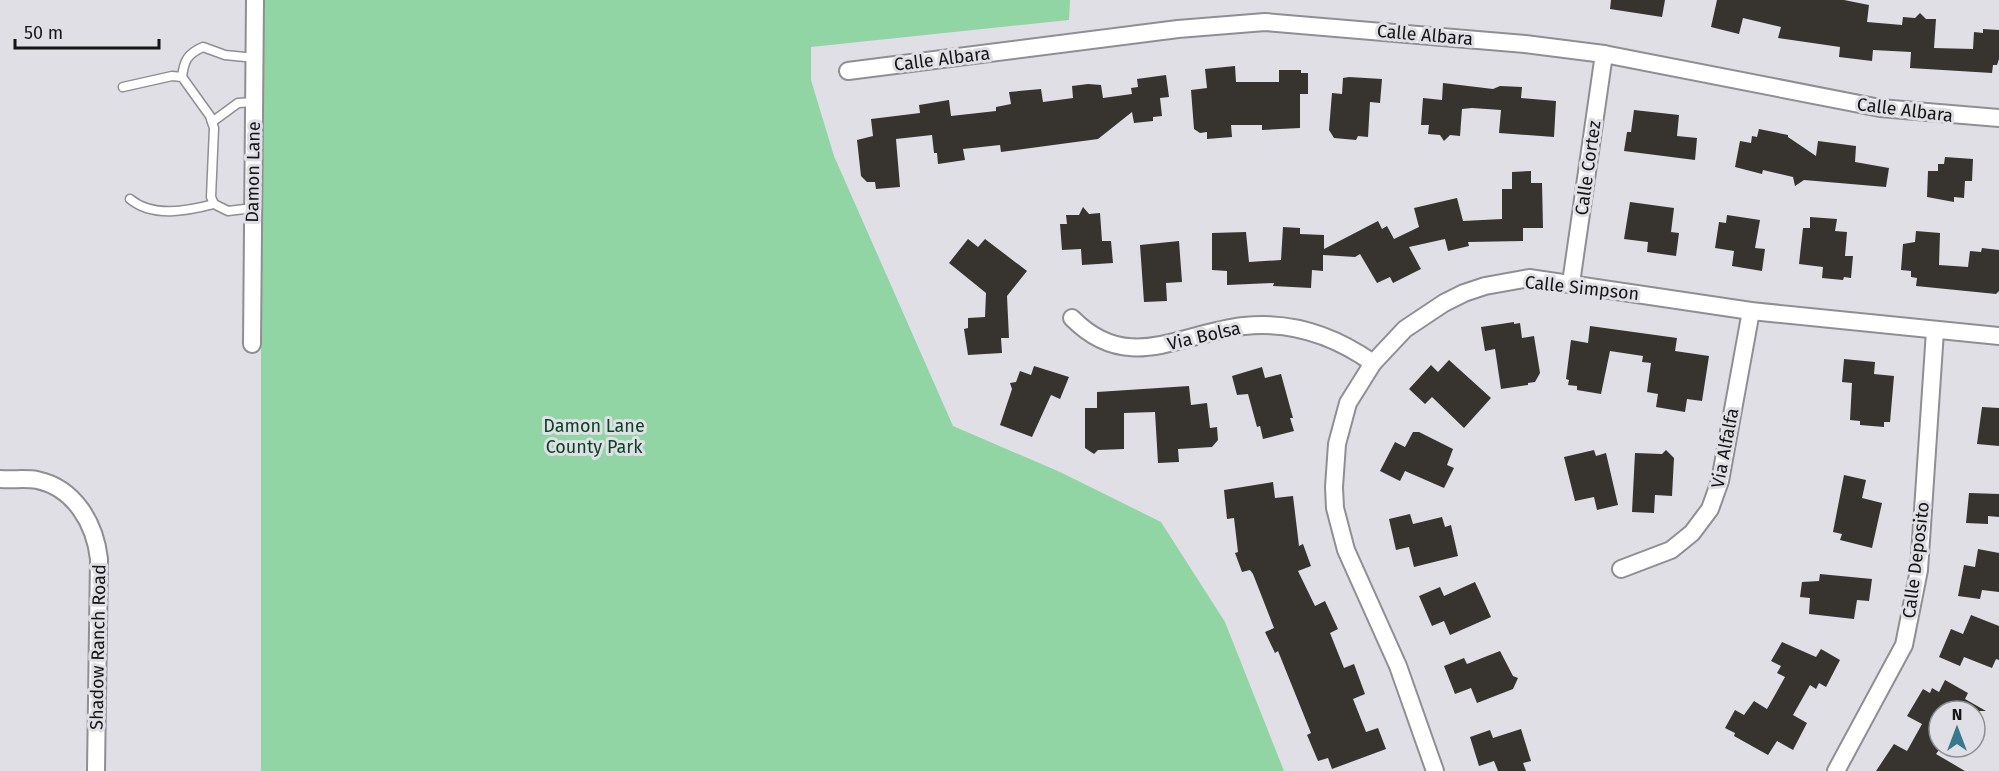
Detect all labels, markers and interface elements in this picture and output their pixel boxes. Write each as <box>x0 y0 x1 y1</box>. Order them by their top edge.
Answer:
scale bar <box>15 12 159 50</box>
street label: Calle Albara <box>1376 20 1474 50</box>
text: 50 m <box>24 22 63 44</box>
street label: Calle Albara <box>893 42 991 76</box>
street label: Calle Albara <box>1856 93 1954 127</box>
street label: Calle Cortez <box>1570 119 1606 217</box>
street label: Damon Lane <box>241 121 265 223</box>
street label: Calle Simpson <box>1524 271 1640 305</box>
street label: Via Bolsa <box>1165 317 1243 355</box>
street label: Via Alfalfa <box>1706 406 1744 490</box>
park label: Damon Lane County Park <box>543 415 645 458</box>
street label: Calle Deposito <box>1898 500 1934 620</box>
street label: Shadow Ranch Road <box>86 564 110 730</box>
north arrow <box>1927 699 1987 759</box>
text: N <box>1952 705 1962 724</box>

